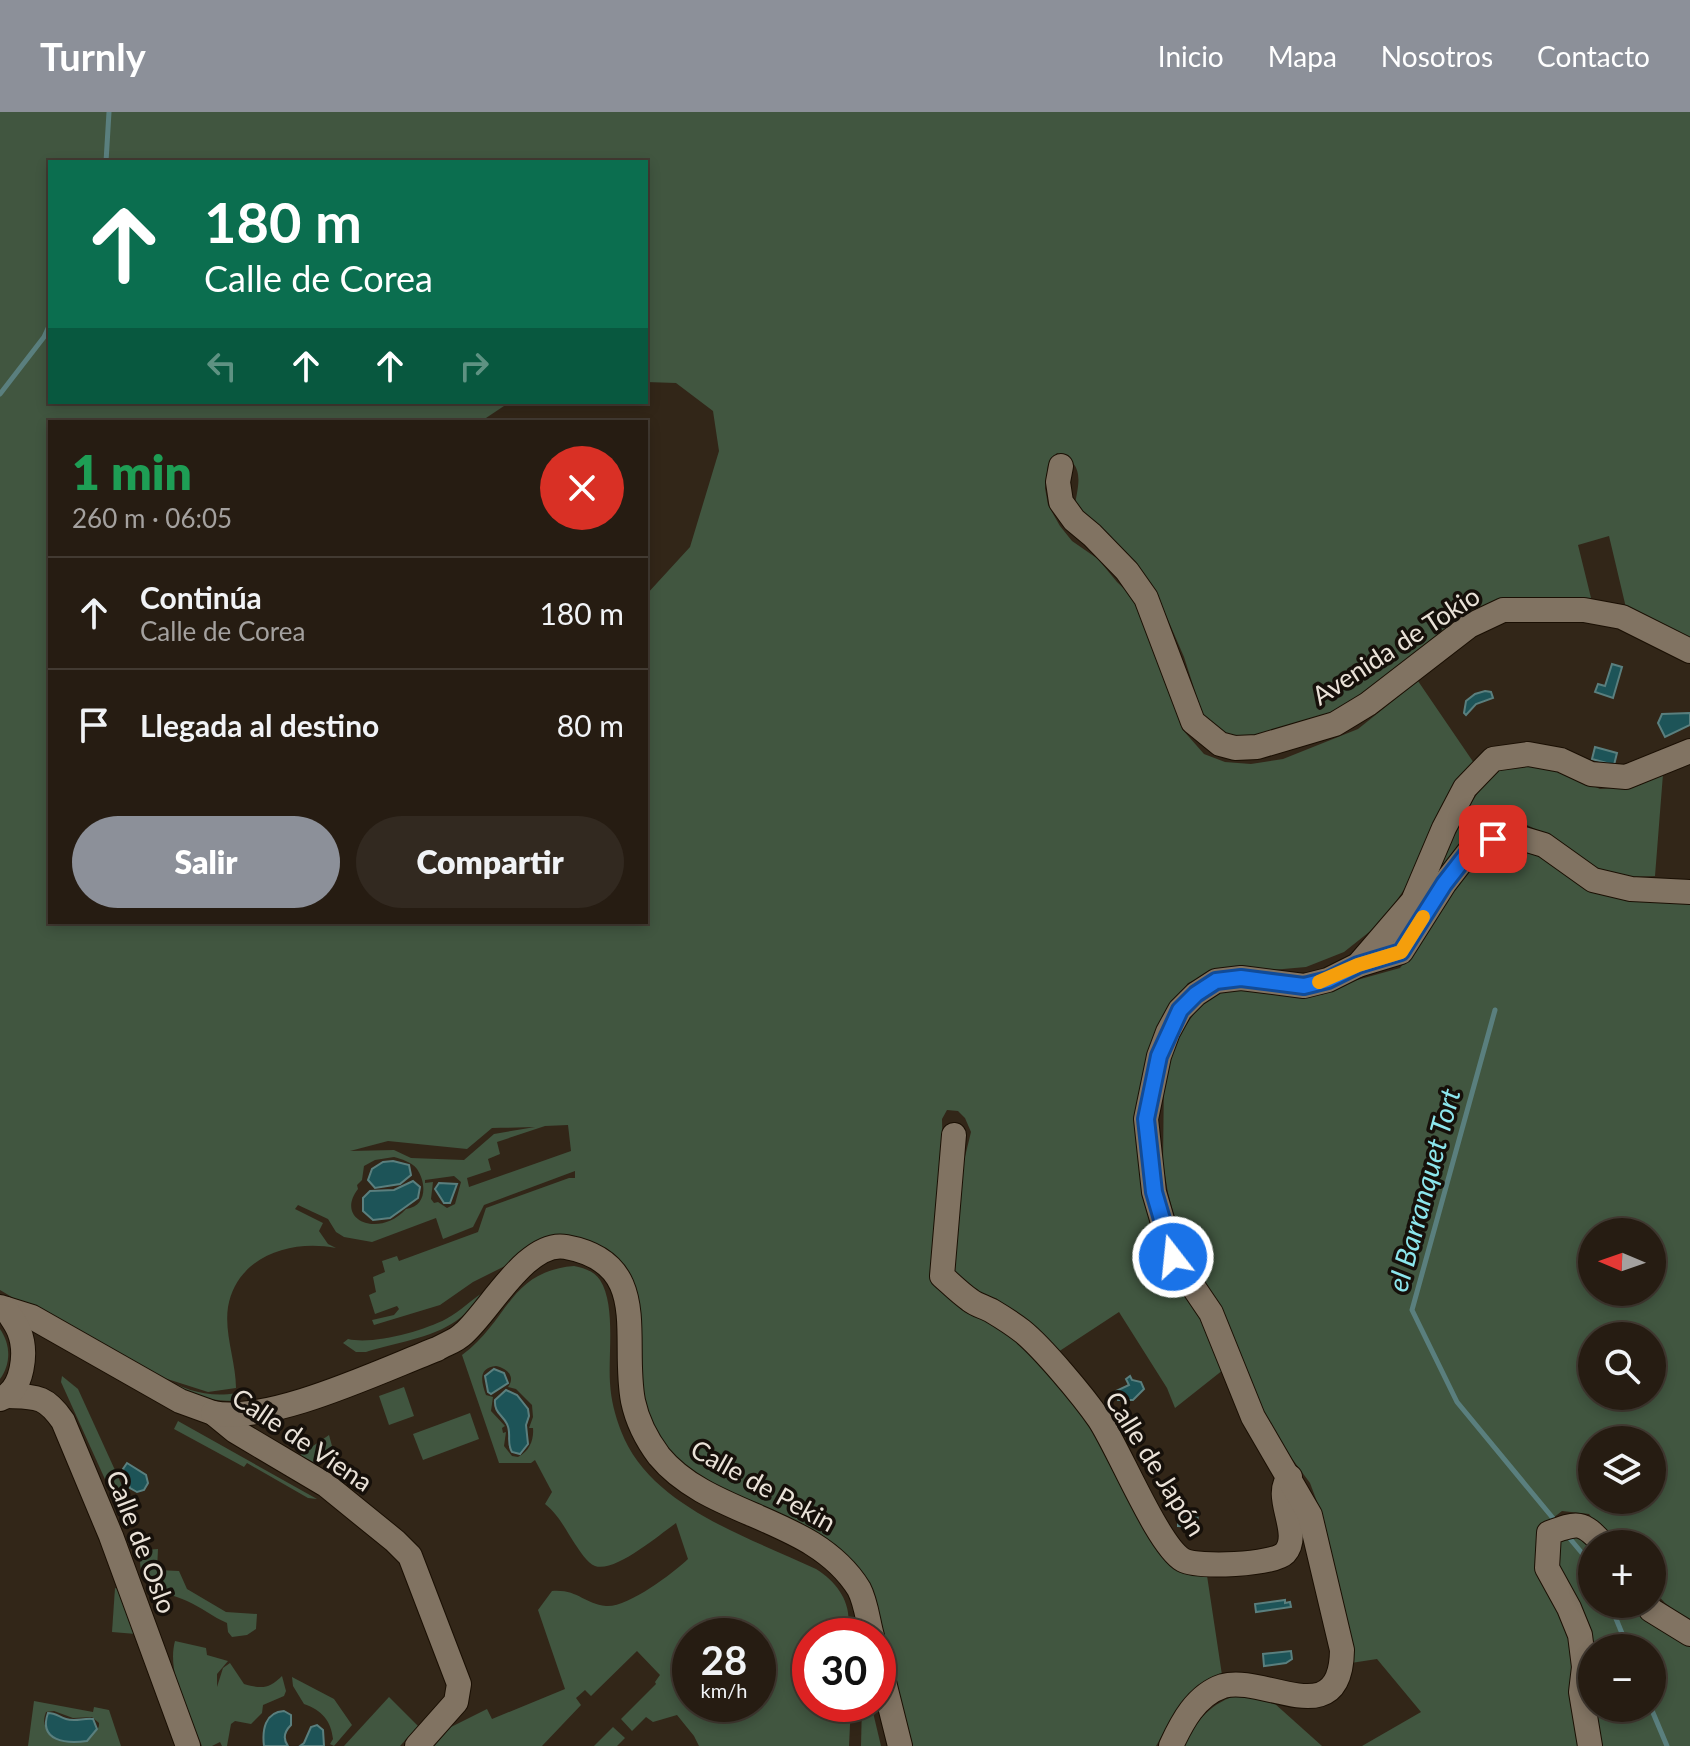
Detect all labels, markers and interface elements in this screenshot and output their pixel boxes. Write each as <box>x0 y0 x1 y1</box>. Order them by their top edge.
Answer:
text: Turnly <box>40 33 146 79</box>
text: Inicio <box>1158 39 1224 73</box>
text: Mapa <box>1268 39 1337 73</box>
text: Nosotros <box>1381 39 1493 73</box>
text: Contacto <box>1537 39 1650 73</box>
text: 180 m <box>204 188 362 255</box>
icon: ahead <box>72 192 176 296</box>
text: Calle de Corea <box>204 256 433 300</box>
icon: left <box>200 344 244 388</box>
icon: ahead <box>284 344 328 388</box>
icon: ahead <box>368 344 412 388</box>
icon: right <box>452 344 496 388</box>
text: 1 min <box>72 443 192 500</box>
button: close <box>540 446 624 530</box>
text: 260 m · 06:05 <box>72 502 232 534</box>
text: Continúa <box>140 579 262 615</box>
street label: Avenida de Tokio <box>1306 579 1485 711</box>
icon: ahead <box>72 591 116 635</box>
text: 180 m <box>539 595 624 631</box>
text: Calle de Corea <box>140 615 305 647</box>
icon: arrive <box>72 703 116 747</box>
text: Llegada al destino <box>140 707 379 743</box>
text: 80 m <box>557 707 624 743</box>
pin <box>1459 805 1527 873</box>
button: Salir <box>72 816 340 908</box>
button: Compartir <box>356 816 624 908</box>
icon: arrive <box>1471 817 1515 861</box>
water label: el Barranquet Tort <box>1380 1084 1467 1295</box>
position arrow <box>1131 1215 1215 1299</box>
north arrow <box>1578 1218 1666 1306</box>
map controls <box>1578 1218 1666 1722</box>
button: search <box>1578 1322 1666 1410</box>
street label: Calle de Viena <box>226 1381 379 1498</box>
street label: Calle de Japón <box>1099 1385 1213 1542</box>
button: layers <box>1578 1426 1666 1514</box>
street label: Calle de Pekin <box>686 1432 841 1538</box>
street label: Calle de Oslo <box>100 1466 184 1618</box>
button: + <box>1578 1530 1666 1618</box>
speed limit sign: 30 <box>792 1618 896 1722</box>
button: − <box>1578 1634 1666 1722</box>
text: 28 <box>701 1636 747 1684</box>
text: km/h <box>701 1678 747 1702</box>

